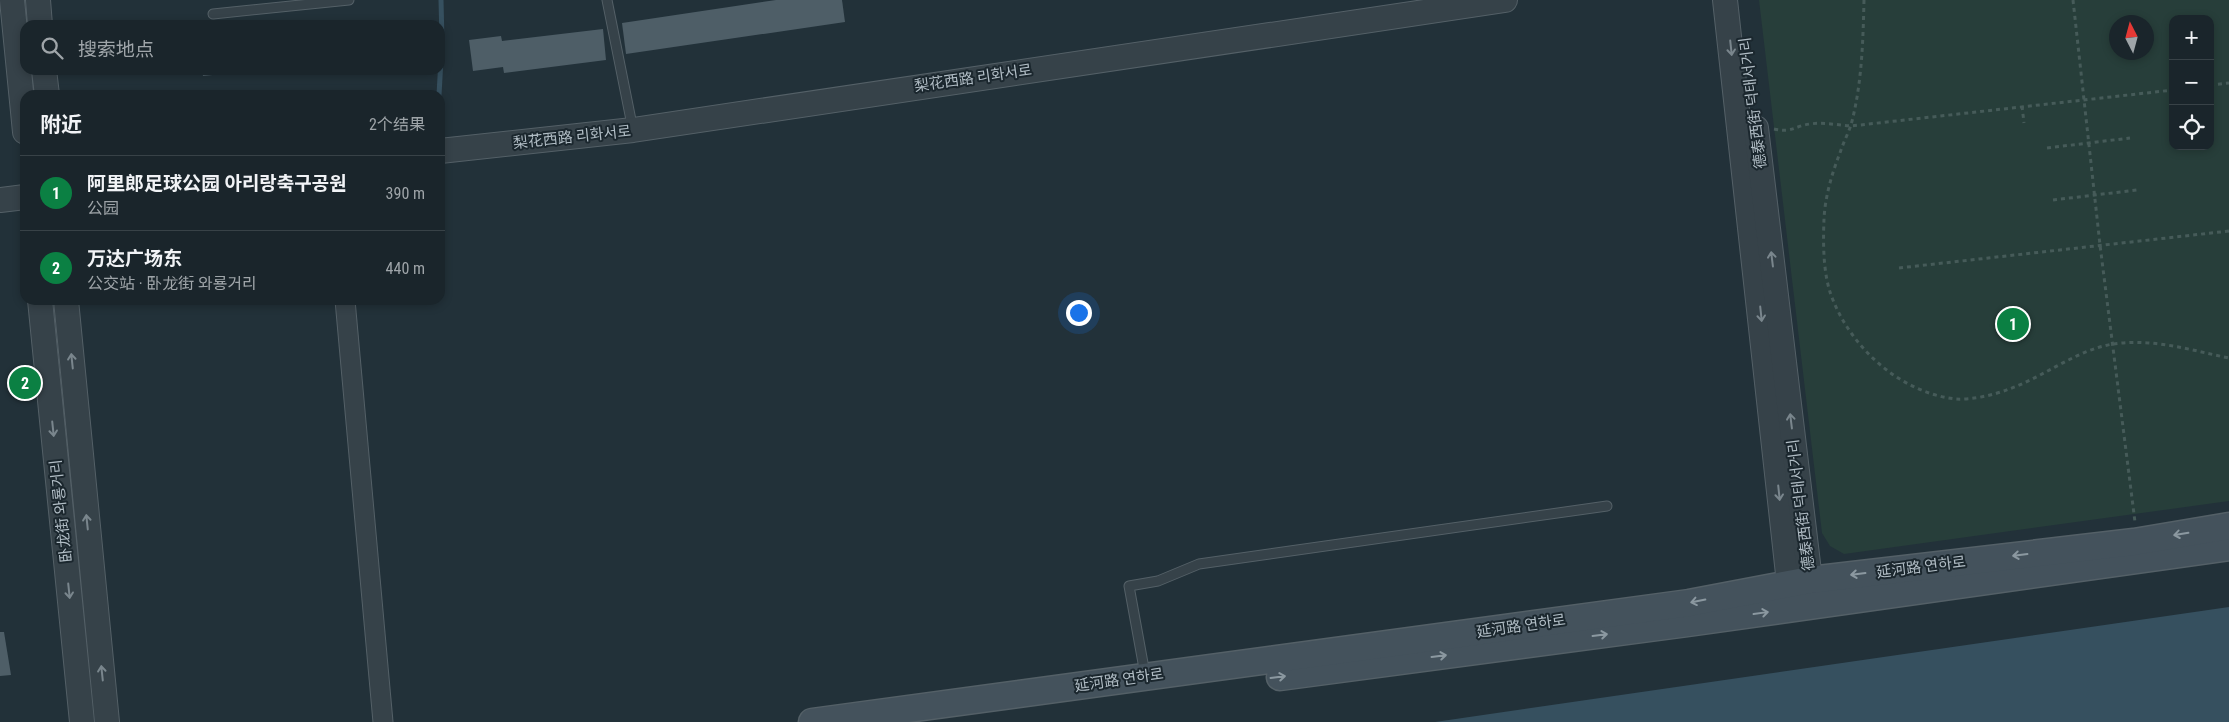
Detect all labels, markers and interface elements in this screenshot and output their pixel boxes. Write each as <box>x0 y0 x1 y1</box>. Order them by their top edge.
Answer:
north arrow <box>2109 15 2154 60</box>
map controls <box>2169 15 2214 150</box>
button: + <box>2169 15 2214 60</box>
search box <box>20 20 445 75</box>
icon: search <box>38 34 66 62</box>
street label: 德泰西街 덕태서거리 <box>1736 36 1770 170</box>
text: 搜索地点 <box>78 38 154 61</box>
one-way arrow <box>1726 40 1736 56</box>
button: − <box>2169 60 2214 105</box>
street label: 梨花西路 리화서로 <box>913 61 1033 95</box>
button: locate <box>2169 105 2214 150</box>
text: 附近 <box>40 113 82 137</box>
text: 2个结果 <box>369 115 425 134</box>
street label: 梨花西路 리화서로 <box>512 122 632 152</box>
text: 阿里郎足球公园 아리랑축구공원 <box>87 172 347 195</box>
text: 1 <box>52 184 60 203</box>
text: 390 m <box>386 184 425 203</box>
text: 公园 <box>87 199 119 218</box>
text: 万达广场东 <box>87 247 182 270</box>
one-way arrow <box>1767 252 1777 268</box>
text: 2 <box>52 259 60 278</box>
text: 440 m <box>386 259 425 278</box>
text: 公交站 · 卧龙街 와룡거리 <box>87 274 257 293</box>
your location <box>1066 300 1092 326</box>
pin: 1 <box>1997 305 2029 343</box>
one-way arrow <box>1756 306 1766 322</box>
one-way arrow <box>67 353 77 369</box>
pin: 2 <box>9 364 41 402</box>
one-way arrow <box>1786 413 1796 429</box>
one-way arrow <box>48 421 58 437</box>
street label: 德泰西街 덕태서거리 <box>1784 438 1818 572</box>
street label: 卧龙街 와룡거리 <box>47 459 75 563</box>
one-way arrow <box>1774 484 1784 500</box>
one-way arrow <box>83 515 92 531</box>
one-way arrow <box>2173 529 2189 539</box>
one-way arrow <box>2012 550 2028 560</box>
street label: 延河路 연하로 <box>1875 553 1967 581</box>
one-way arrow <box>1851 569 1867 579</box>
one-way arrow <box>64 582 74 598</box>
one-way arrow <box>1691 597 1707 606</box>
one-way arrow <box>1753 608 1769 618</box>
street label: 延河路 연하로 <box>1475 611 1567 641</box>
one-way arrow <box>1592 630 1608 640</box>
one-way arrow <box>1431 651 1447 661</box>
street label: 延河路 연하로 <box>1073 665 1165 695</box>
one-way arrow <box>97 666 107 682</box>
one-way arrow <box>1270 672 1286 682</box>

